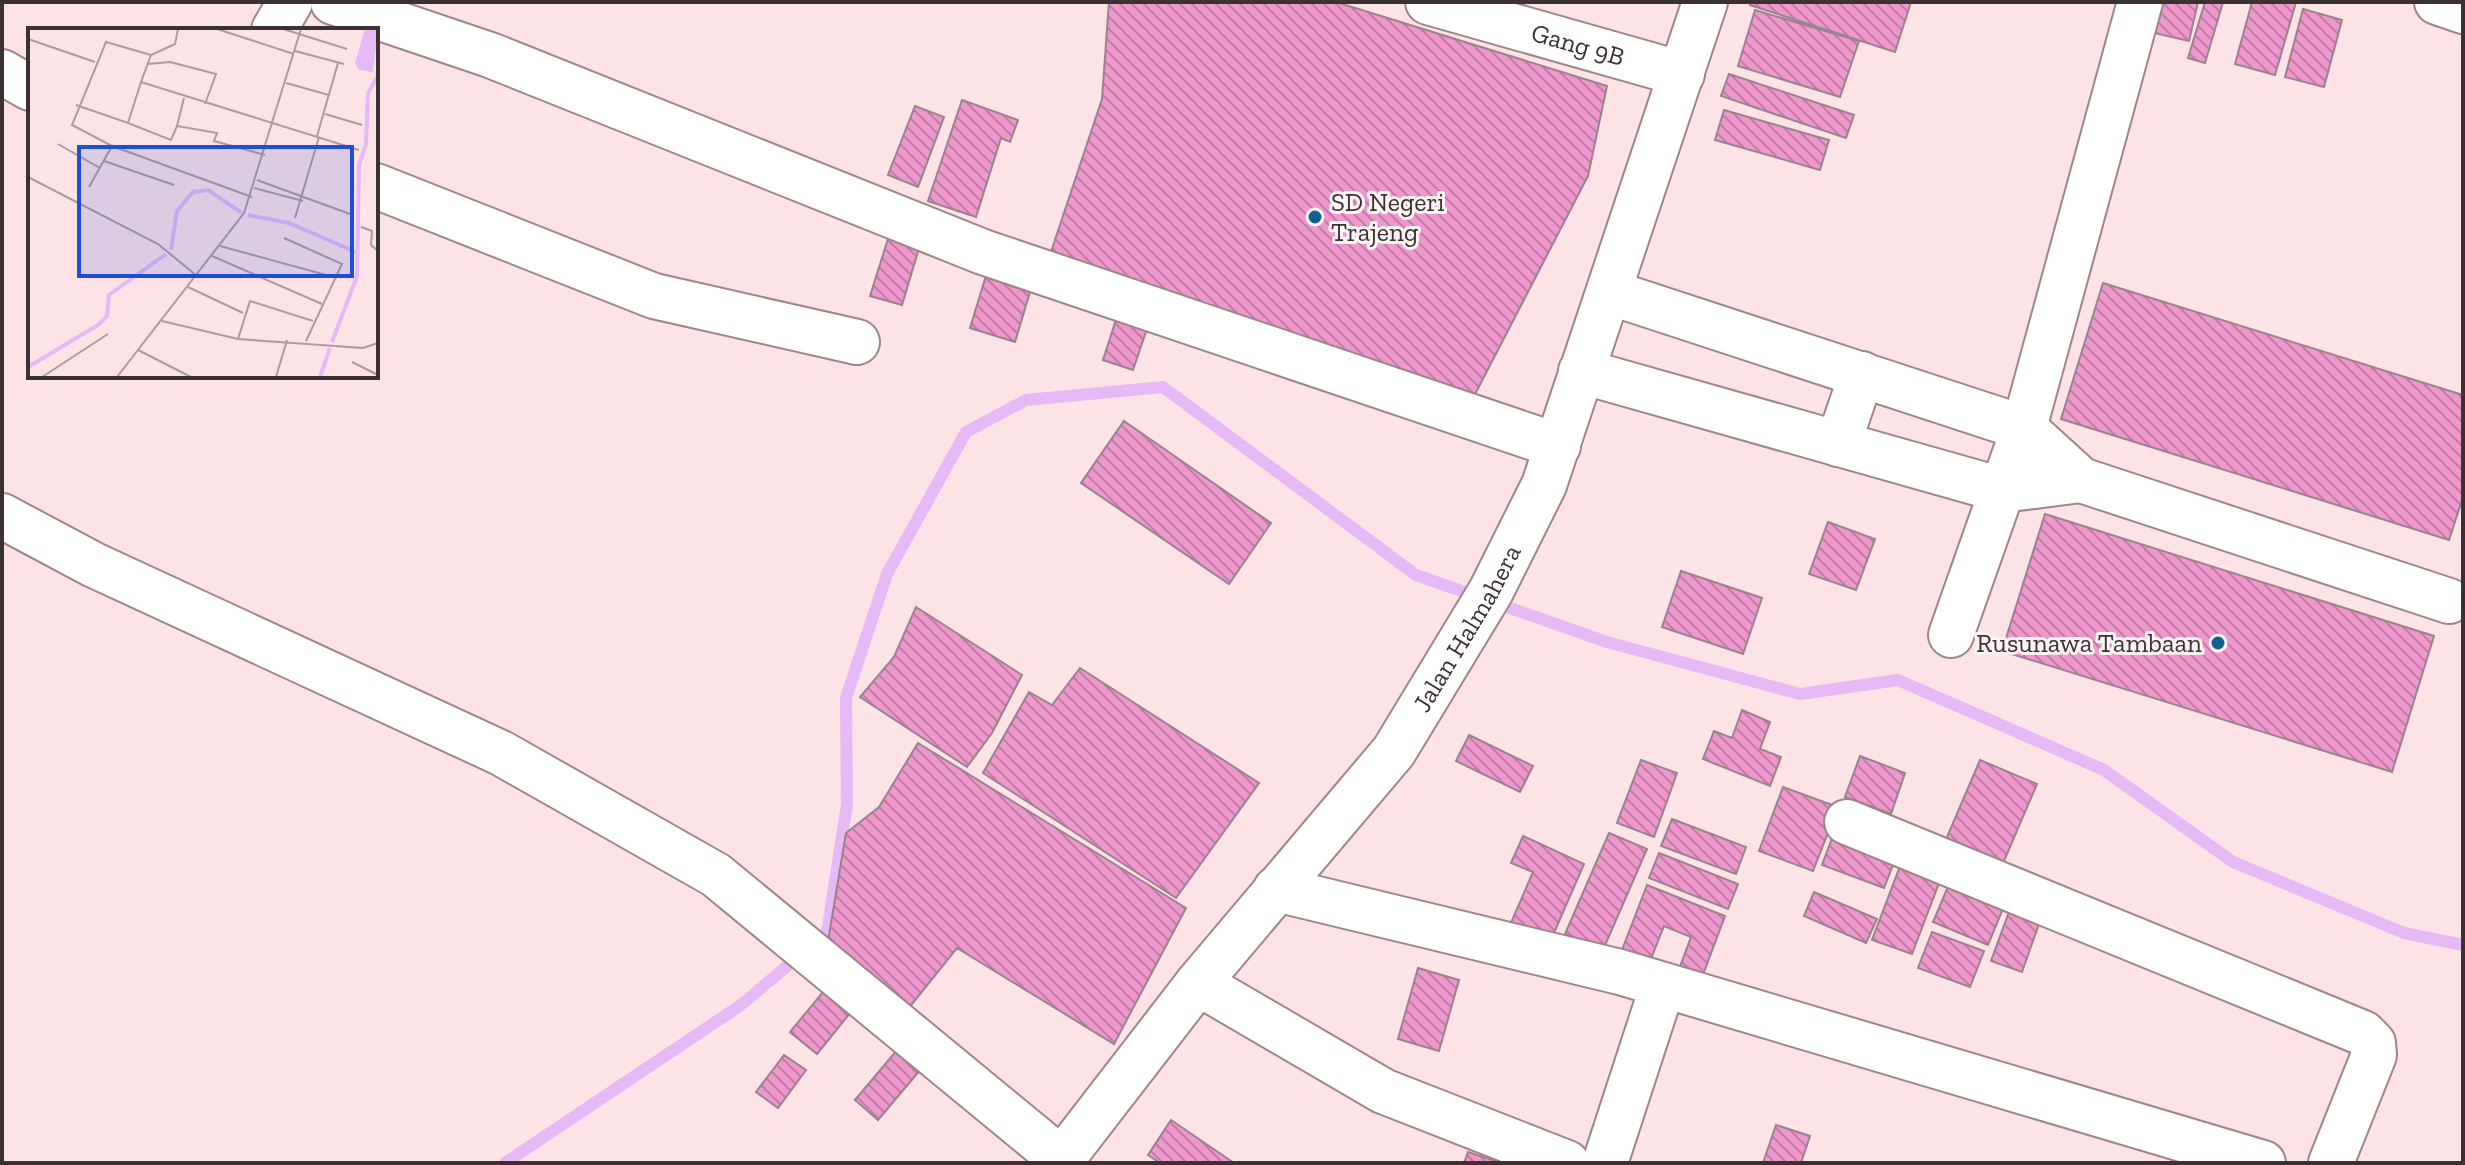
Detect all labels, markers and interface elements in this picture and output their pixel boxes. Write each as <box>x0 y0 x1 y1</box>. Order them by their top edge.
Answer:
street label: Gang 9B <box>1528 16 1628 73</box>
inset map <box>28 28 378 378</box>
place label: SD Negeri Trajeng <box>1331 186 1445 248</box>
marker: SD Negeri Trajeng <box>1306 208 1324 226</box>
street label: Jalan Halmahera <box>1406 539 1528 718</box>
place label: Rusunawa Tambaan <box>1976 627 2202 659</box>
marker: Rusunawa Tambaan <box>2209 634 2227 652</box>

